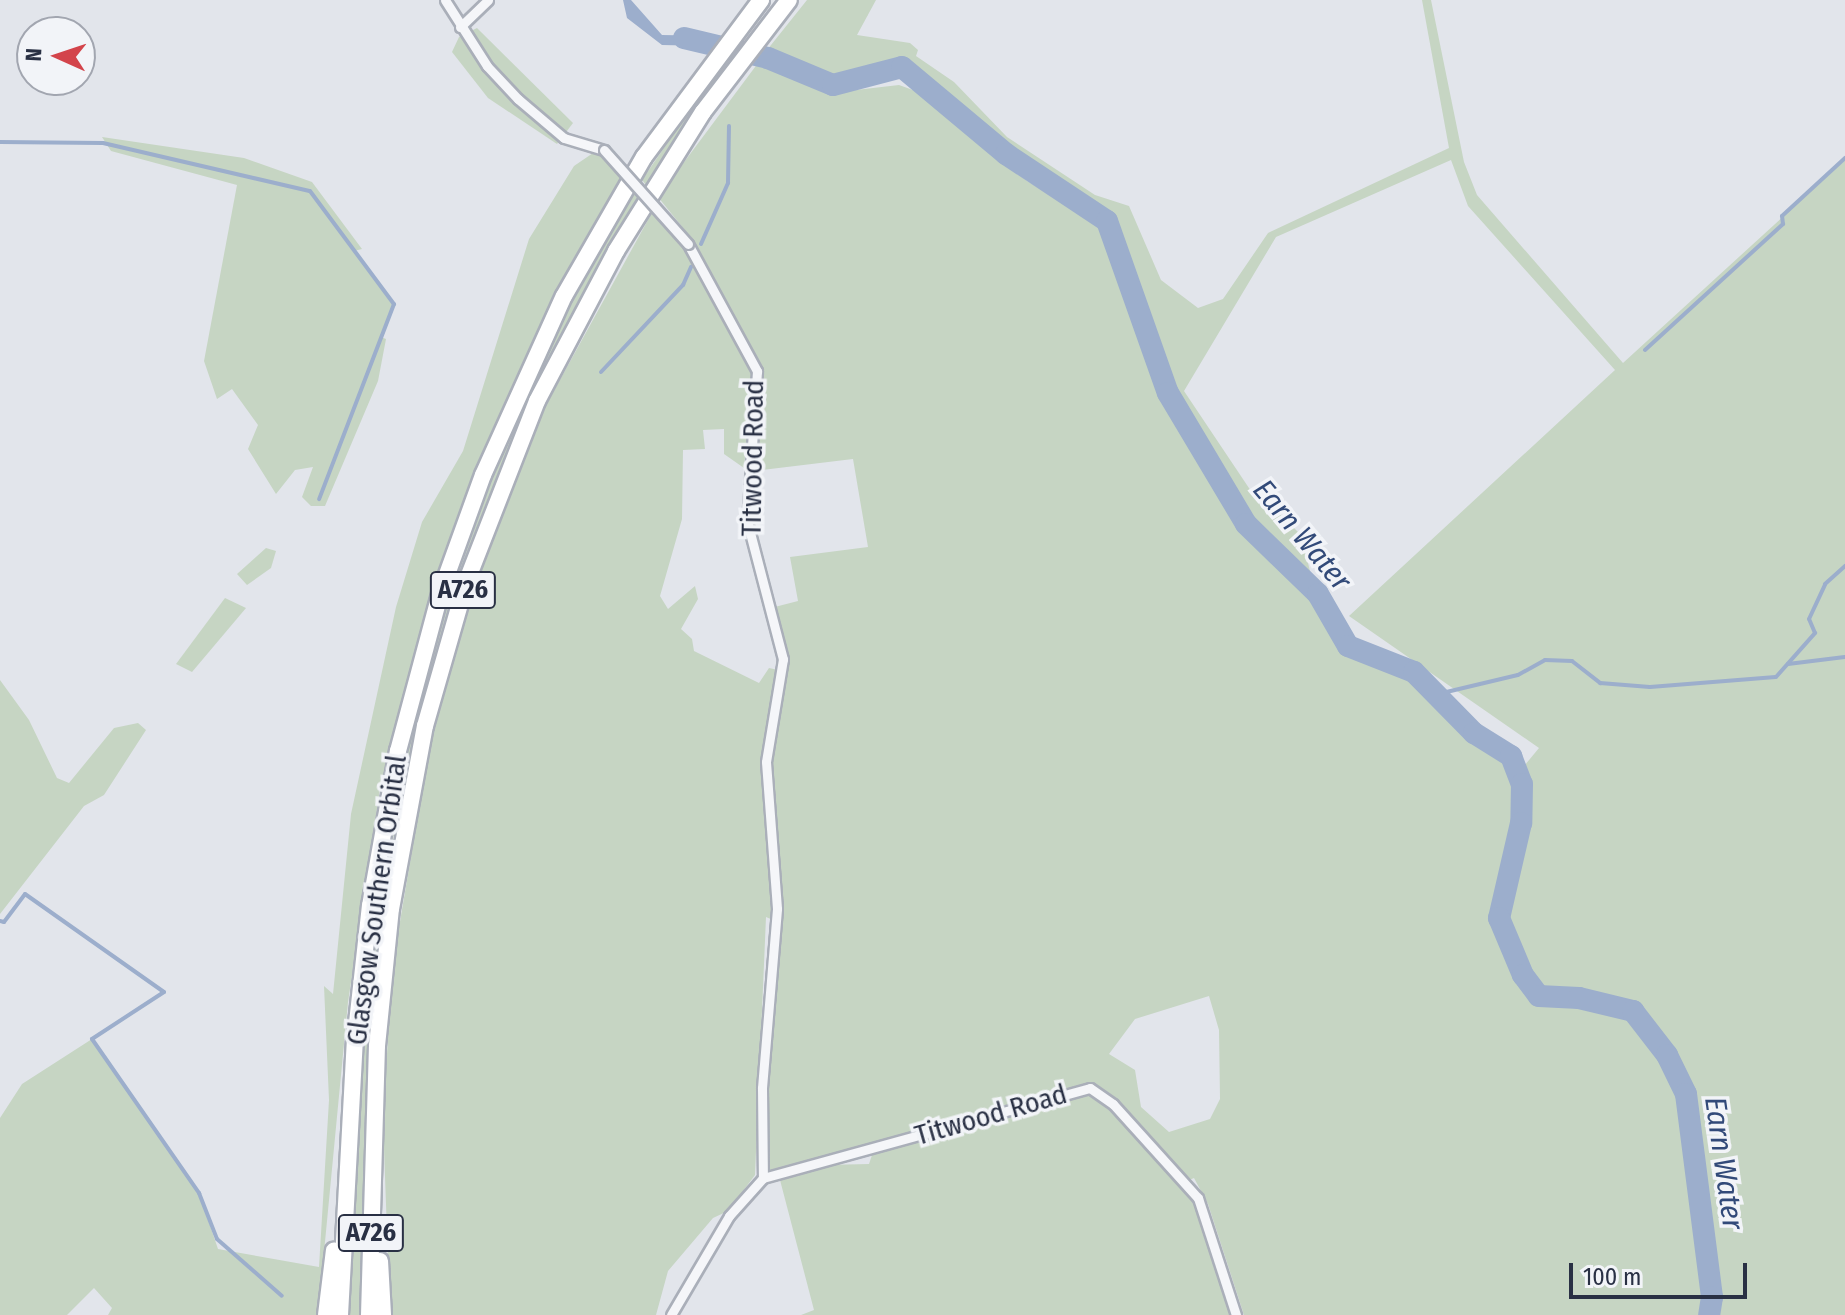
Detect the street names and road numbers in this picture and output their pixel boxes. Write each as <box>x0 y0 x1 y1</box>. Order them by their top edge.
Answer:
street label: Titwood Road <box>735 379 771 537</box>
road number: A726 <box>429 568 497 612</box>
street label: Glasgow Southern Orbital <box>340 753 414 1047</box>
street label: Titwood Road <box>911 1077 1071 1153</box>
road number: A726 <box>337 1211 405 1255</box>

